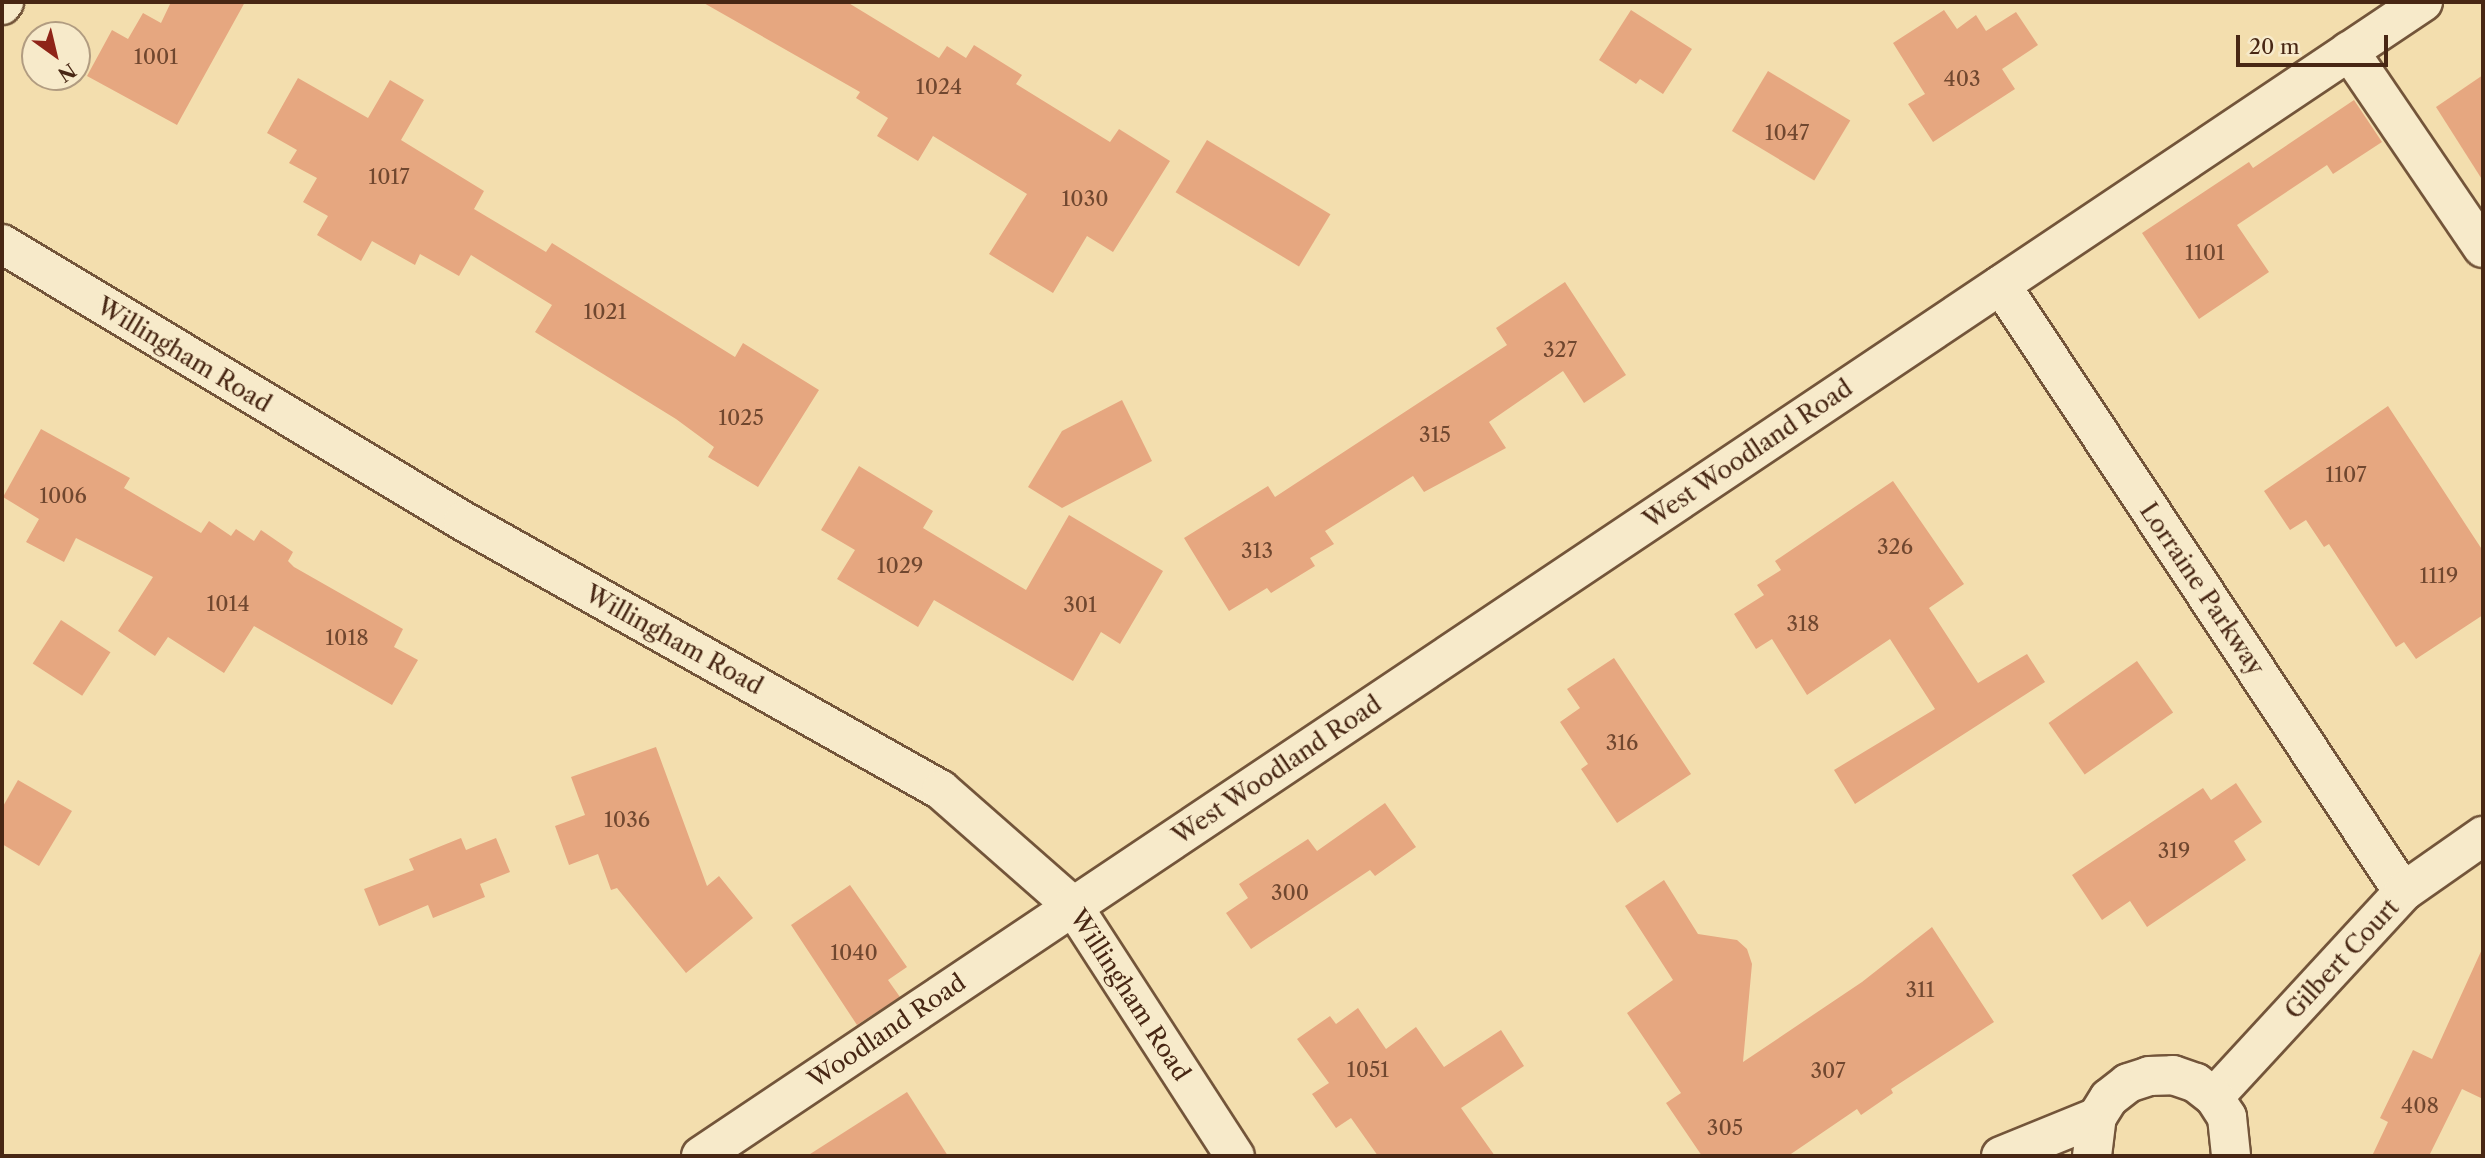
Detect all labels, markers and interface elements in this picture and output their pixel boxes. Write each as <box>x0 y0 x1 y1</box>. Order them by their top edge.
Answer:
north arrow <box>21 21 91 91</box>
scale bar <box>2240 21 2392 65</box>
text: 20 m <box>2249 34 2300 59</box>
house number: 1001 <box>134 44 178 70</box>
text: N <box>54 58 80 86</box>
house number: 403 <box>1943 66 1981 92</box>
house number: 1024 <box>916 74 962 100</box>
house number: 1047 <box>1765 120 1809 146</box>
house number: 1017 <box>368 164 410 190</box>
house number: 1030 <box>1061 186 1109 212</box>
house number: 1101 <box>2185 240 2225 266</box>
street label: Willingham Road <box>91 292 277 418</box>
house number: 1021 <box>583 299 627 325</box>
house number: 327 <box>1543 337 1577 363</box>
street label: West Woodland Road <box>1638 373 1858 535</box>
house number: 1025 <box>718 405 764 431</box>
house number: 315 <box>1419 422 1451 448</box>
house number: 1107 <box>2325 462 2367 488</box>
house number: 1006 <box>39 483 87 509</box>
street label: Lorraine Parkway <box>2134 497 2270 681</box>
house number: 326 <box>1877 534 1913 560</box>
house number: 313 <box>1241 538 1273 564</box>
house number: 1029 <box>877 553 923 579</box>
house number: 1119 <box>2420 563 2458 589</box>
street label: Willingham Road <box>580 579 768 701</box>
house number: 1014 <box>206 591 250 617</box>
house number: 301 <box>1063 592 1097 618</box>
house number: 318 <box>1787 611 1819 637</box>
house number: 1018 <box>325 625 369 651</box>
street label: West Woodland Road <box>1167 689 1387 851</box>
house number: 316 <box>1606 730 1638 756</box>
house number: 1036 <box>604 807 650 833</box>
house number: 319 <box>2158 838 2190 864</box>
house number: 300 <box>1271 880 1309 906</box>
street label: Gilbert Court <box>2279 893 2405 1025</box>
street label: Willingham Road <box>1064 904 1196 1086</box>
house number: 1040 <box>830 940 878 966</box>
street label: Woodland Road <box>803 968 971 1094</box>
house number: 311 <box>1905 977 1935 1003</box>
house number: 1051 <box>1347 1057 1389 1083</box>
house number: 307 <box>1810 1058 1846 1084</box>
house number: 408 <box>2401 1093 2439 1119</box>
house number: 305 <box>1707 1115 1743 1141</box>

